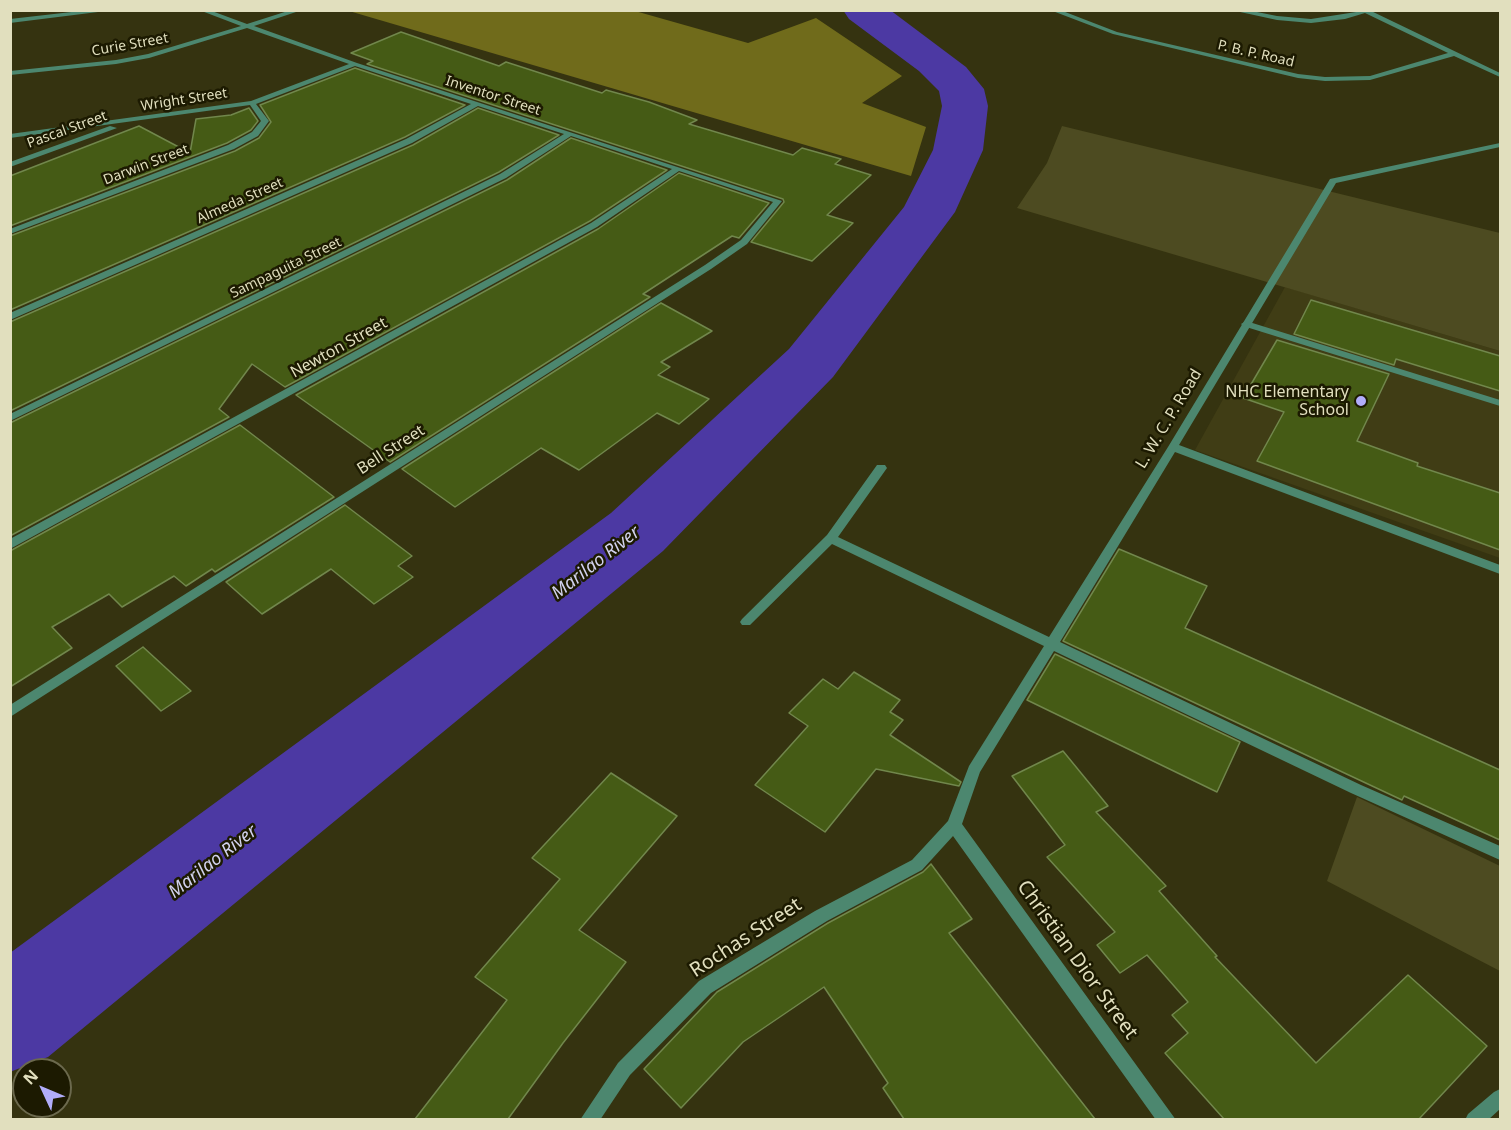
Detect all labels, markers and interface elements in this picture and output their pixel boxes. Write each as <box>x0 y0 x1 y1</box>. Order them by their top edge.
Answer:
street label: Curie Street <box>90 30 170 60</box>
street label: P. B. P. Road <box>1216 37 1296 71</box>
street label: Inventor Street <box>443 73 543 119</box>
street label: Wright Street <box>140 85 228 115</box>
street label: Pascal Street <box>25 108 109 152</box>
street label: Darwin Street <box>101 141 191 189</box>
street label: Almeda Street <box>194 174 286 228</box>
street label: Sampaguita Street <box>228 234 344 302</box>
street label: Newton Street <box>287 314 391 382</box>
street label: L. W. C. P. Road <box>1132 366 1206 472</box>
place label: NHC Elementary School <box>1225 382 1349 420</box>
marker: NHC Elementary School <box>1354 394 1368 408</box>
street label: Bell Street <box>354 421 428 479</box>
water label: Marilao River <box>547 522 645 604</box>
water label: Marilao River <box>164 821 262 903</box>
street label: Christian Dior Street <box>1011 876 1143 1044</box>
street label: Rochas Street <box>686 893 806 983</box>
north arrow <box>12 1058 72 1118</box>
text: N <box>18 1065 43 1089</box>

